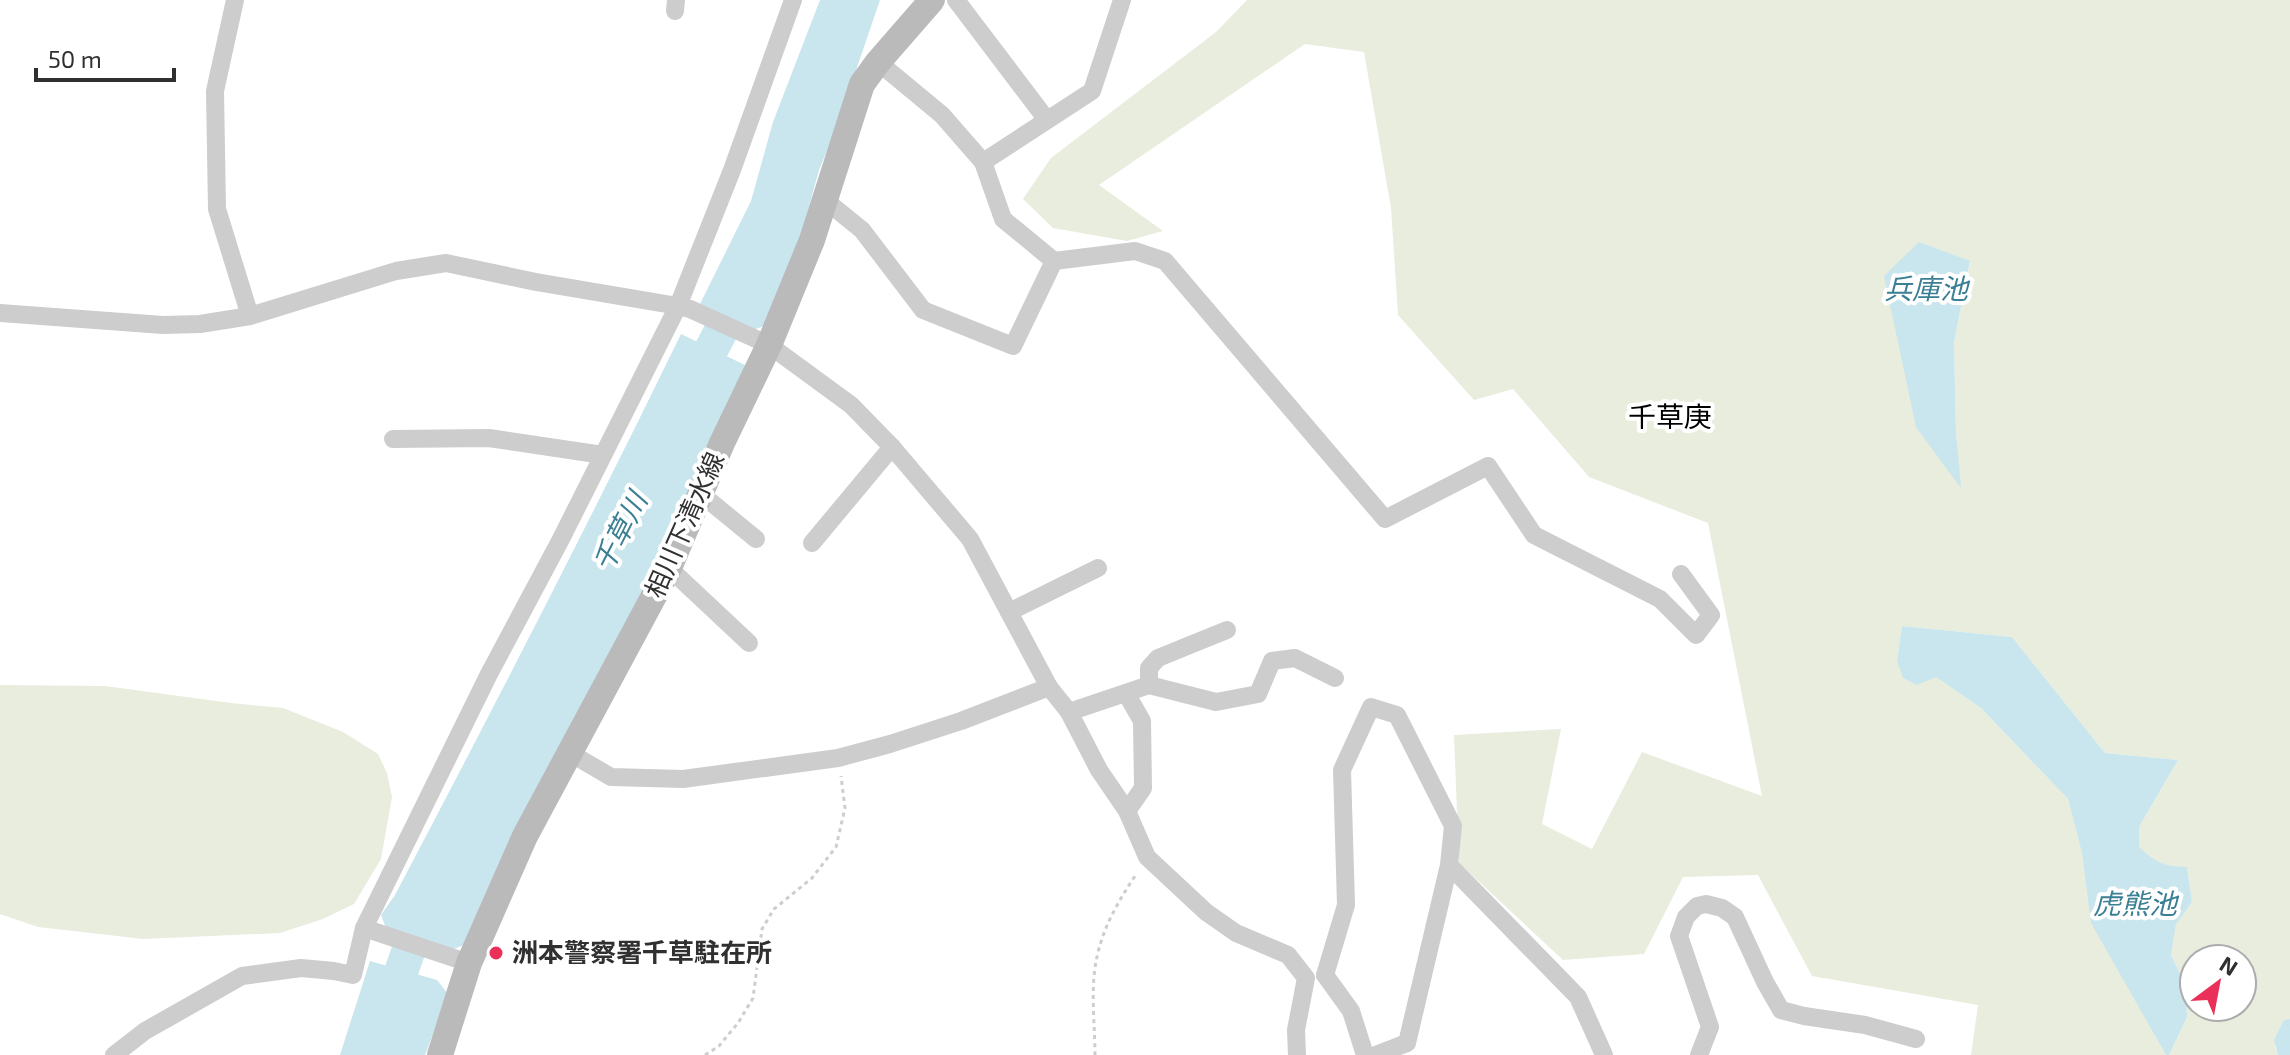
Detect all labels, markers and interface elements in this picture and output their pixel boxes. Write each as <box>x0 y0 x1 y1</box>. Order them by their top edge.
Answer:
scale bar <box>36 32 174 82</box>
text: 50 m <box>48 44 102 73</box>
water label: 兵庫池 <box>1884 271 1971 305</box>
district label: 千草庚 <box>1628 399 1712 433</box>
street label: 相川下清水線 <box>638 447 730 602</box>
water label: 千草川 <box>585 484 655 577</box>
water label: 虎熊池 <box>2093 886 2180 920</box>
place label: 洲本警察署千草駐在所 <box>512 936 772 967</box>
north arrow <box>2178 943 2258 1023</box>
marker: 洲本警察署千草駐在所 <box>487 944 505 962</box>
text: N <box>2216 950 2243 980</box>

